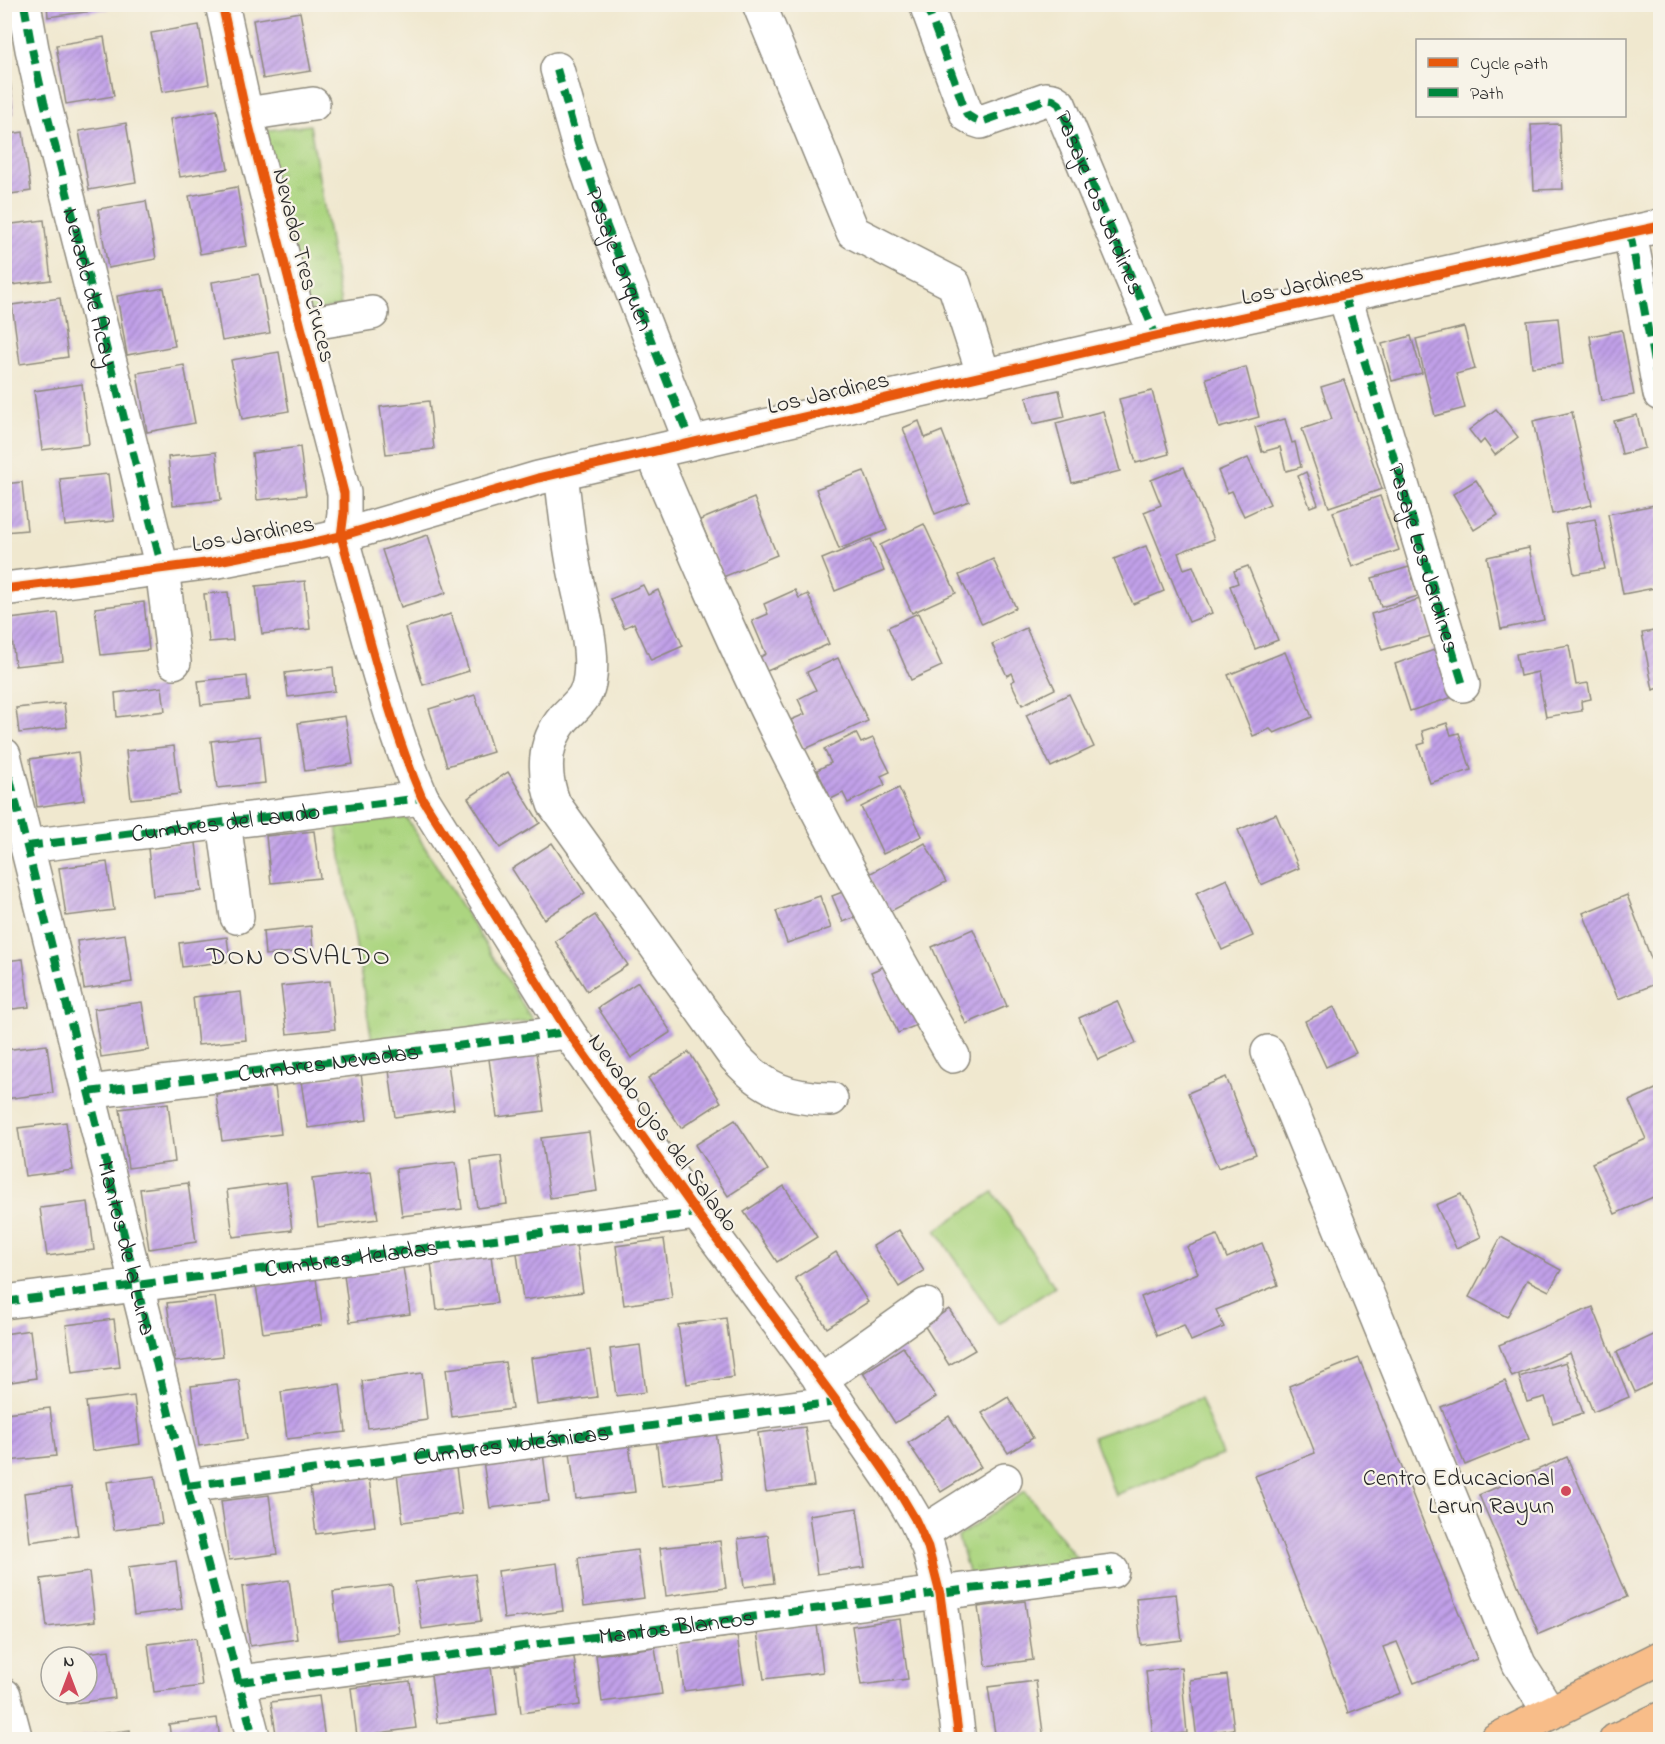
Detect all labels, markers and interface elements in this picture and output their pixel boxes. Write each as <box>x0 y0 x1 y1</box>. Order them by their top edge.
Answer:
legend <box>1416 39 1626 117</box>
text: Cycle path <box>1470 52 1548 78</box>
text: Path <box>1470 82 1504 108</box>
street label: Pasaje Los Jardines <box>1044 106 1152 301</box>
street label: Nevado Tres Cruces <box>261 165 344 366</box>
street label: Pasaje Lonquén <box>574 183 661 337</box>
street label: Nevado de Acay <box>51 204 125 371</box>
street label: Los Jardines <box>1238 256 1367 316</box>
street label: Los Jardines <box>764 363 893 425</box>
street label: Pasaje Los Jardines <box>1377 460 1467 658</box>
street label: Los Jardines <box>189 507 318 563</box>
street label: Cumbres del Laudo <box>129 795 322 853</box>
district label: DON OSVALDO <box>206 939 391 977</box>
street label: Nevado Ojos del Salado <box>578 1027 746 1240</box>
street label: Cumbres Nevadas <box>236 1036 421 1093</box>
street label: Mantos de la Luna <box>86 1157 164 1339</box>
street label: Cumbres Heladas <box>262 1231 440 1288</box>
street label: Cumbres Volcánicas <box>412 1417 611 1477</box>
place label: Centro Educacional Larun Rayun <box>1363 1462 1554 1526</box>
marker: Centro Educacional Larun Rayun <box>1559 1484 1573 1498</box>
street label: Mantos Blancos <box>597 1602 757 1656</box>
north arrow <box>39 1645 99 1705</box>
text: N <box>64 1650 75 1674</box>

